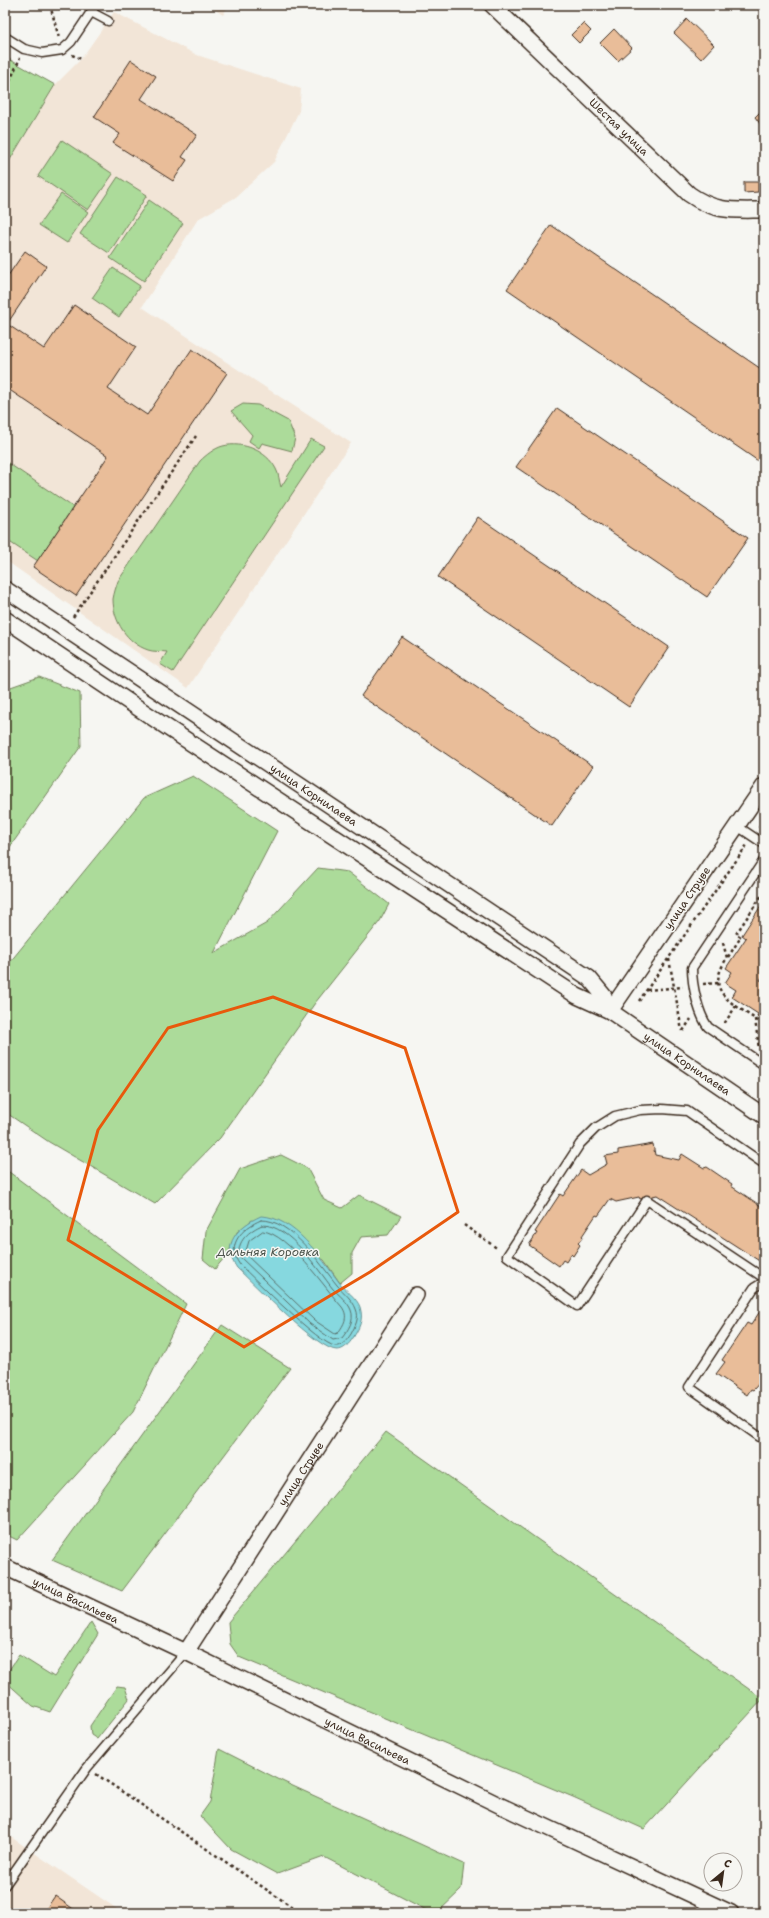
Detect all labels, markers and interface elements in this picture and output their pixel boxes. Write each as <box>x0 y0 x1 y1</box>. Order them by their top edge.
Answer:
street label: Шестая улица <box>586 95 652 159</box>
street label: улица Корнилаева <box>267 761 360 830</box>
street label: улица Струве <box>661 864 714 933</box>
street label: улица Корнилаева <box>641 1029 733 1099</box>
water label: Дальняя Коровка <box>216 1244 319 1260</box>
street label: улица Струве <box>275 1439 327 1509</box>
street label: улица Васильева <box>30 1574 121 1627</box>
street label: улица Васильева <box>322 1714 413 1768</box>
north arrow <box>703 1852 743 1892</box>
text: С <box>721 1855 734 1872</box>

